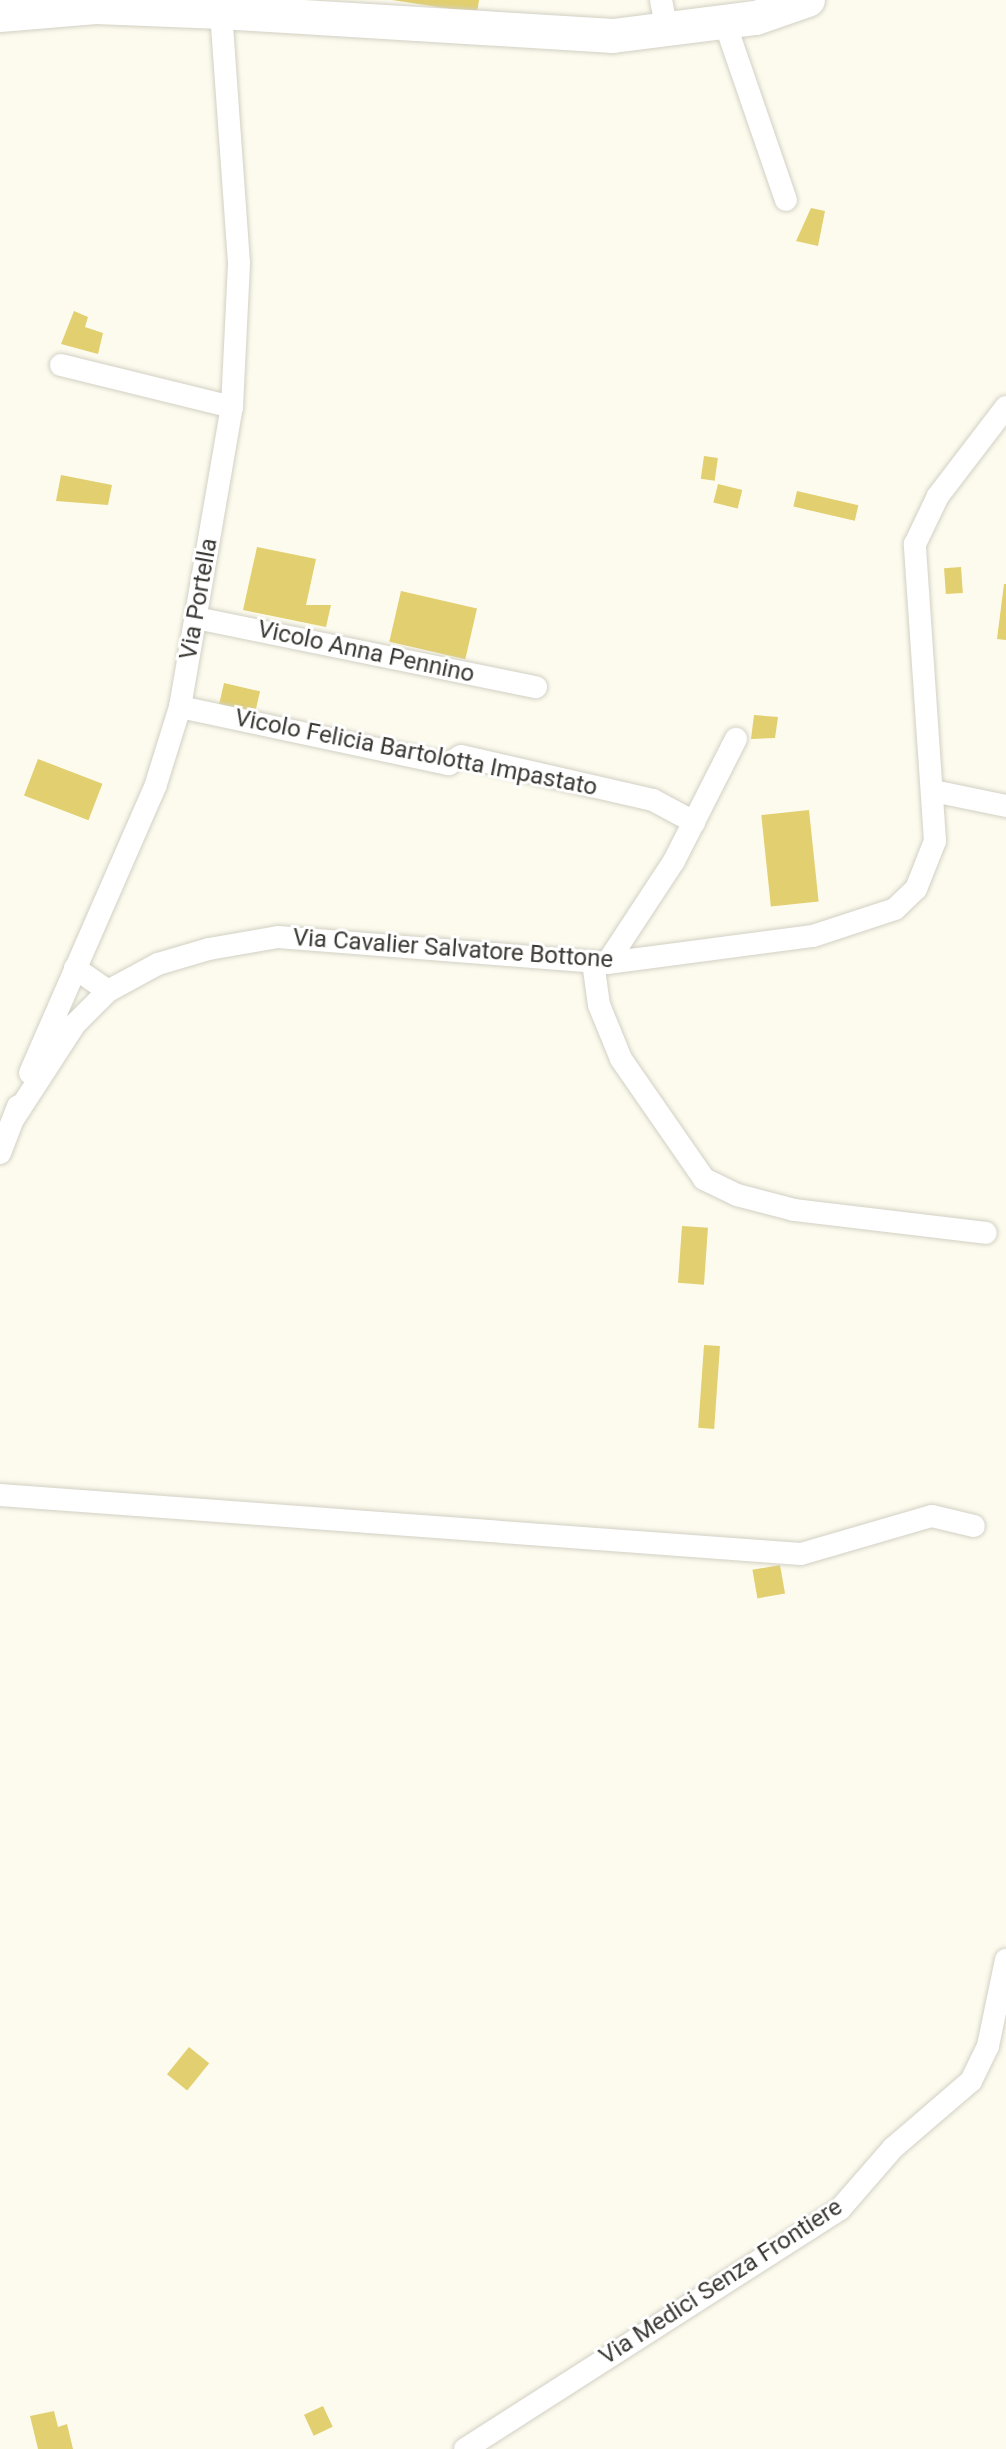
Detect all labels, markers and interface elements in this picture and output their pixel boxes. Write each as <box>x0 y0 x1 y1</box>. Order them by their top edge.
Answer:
street label: Via Portella <box>174 536 224 662</box>
street label: Vicolo Anna Pennino <box>255 615 477 689</box>
street label: Vicolo Felicia Bartolotta Impastato <box>232 704 600 802</box>
street label: Via Cavalier Salvatore Bottone <box>292 923 614 975</box>
street label: Via Medici Senza Frontiere <box>594 2193 848 2371</box>

